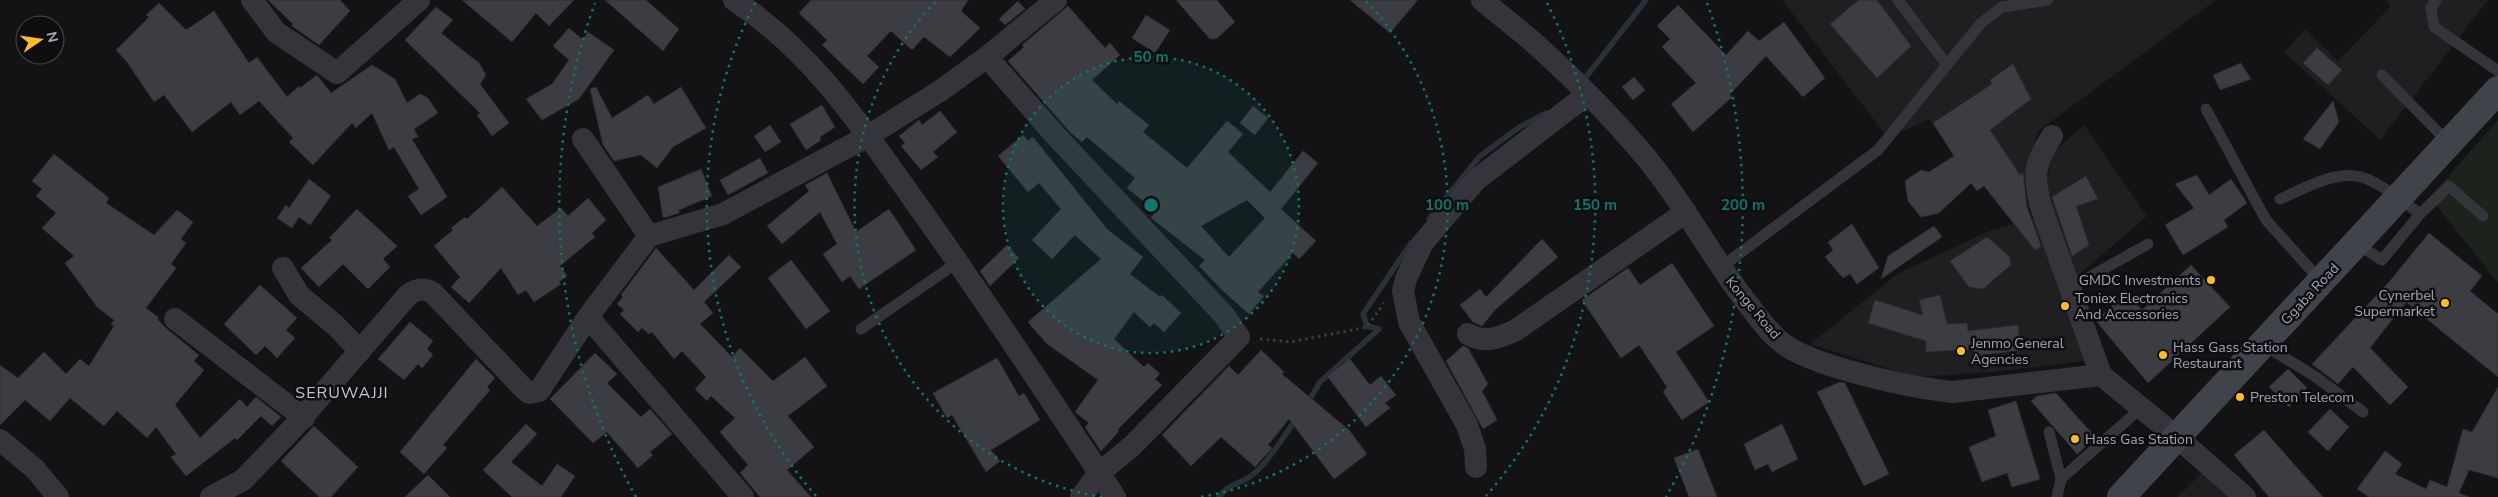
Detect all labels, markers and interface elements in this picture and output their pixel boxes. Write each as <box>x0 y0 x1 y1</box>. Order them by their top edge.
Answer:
north arrow <box>15 15 65 65</box>
text: N <box>42 30 63 44</box>
text: 50 m <box>1133 47 1169 67</box>
text: 100 m <box>1425 195 1469 215</box>
text: 150 m <box>1573 195 1617 215</box>
text: 200 m <box>1721 195 1765 215</box>
centre of rings <box>1142 196 1160 214</box>
street label: Ggaba Road <box>2277 259 2343 329</box>
place label: GMDC Investments <box>2079 271 2201 290</box>
street label: Konge Road <box>1721 273 1785 343</box>
marker: GMDC Investments <box>2205 274 2217 286</box>
place label: Cynerbel Supermarket <box>2354 286 2436 321</box>
place label: Toniex Electronics And Accessories <box>2075 289 2188 324</box>
marker: Cynerbel Supermarket <box>2439 297 2451 309</box>
marker: Toniex Electronics And Accessories <box>2059 300 2071 312</box>
place label: Jenmo General Agencies <box>1970 334 2065 369</box>
place label: Hass Gass Station Restaurant <box>2173 338 2288 373</box>
marker: Jenmo General Agencies <box>1955 345 1967 357</box>
marker: Hass Gass Station Restaurant <box>2157 349 2169 361</box>
district label: SERUWAJJI <box>295 382 389 404</box>
place label: Preston Telecom <box>2250 388 2354 407</box>
marker: Preston Telecom <box>2234 391 2246 403</box>
place label: Hass Gas Station <box>2085 430 2193 449</box>
marker: Hass Gas Station <box>2069 433 2081 445</box>

